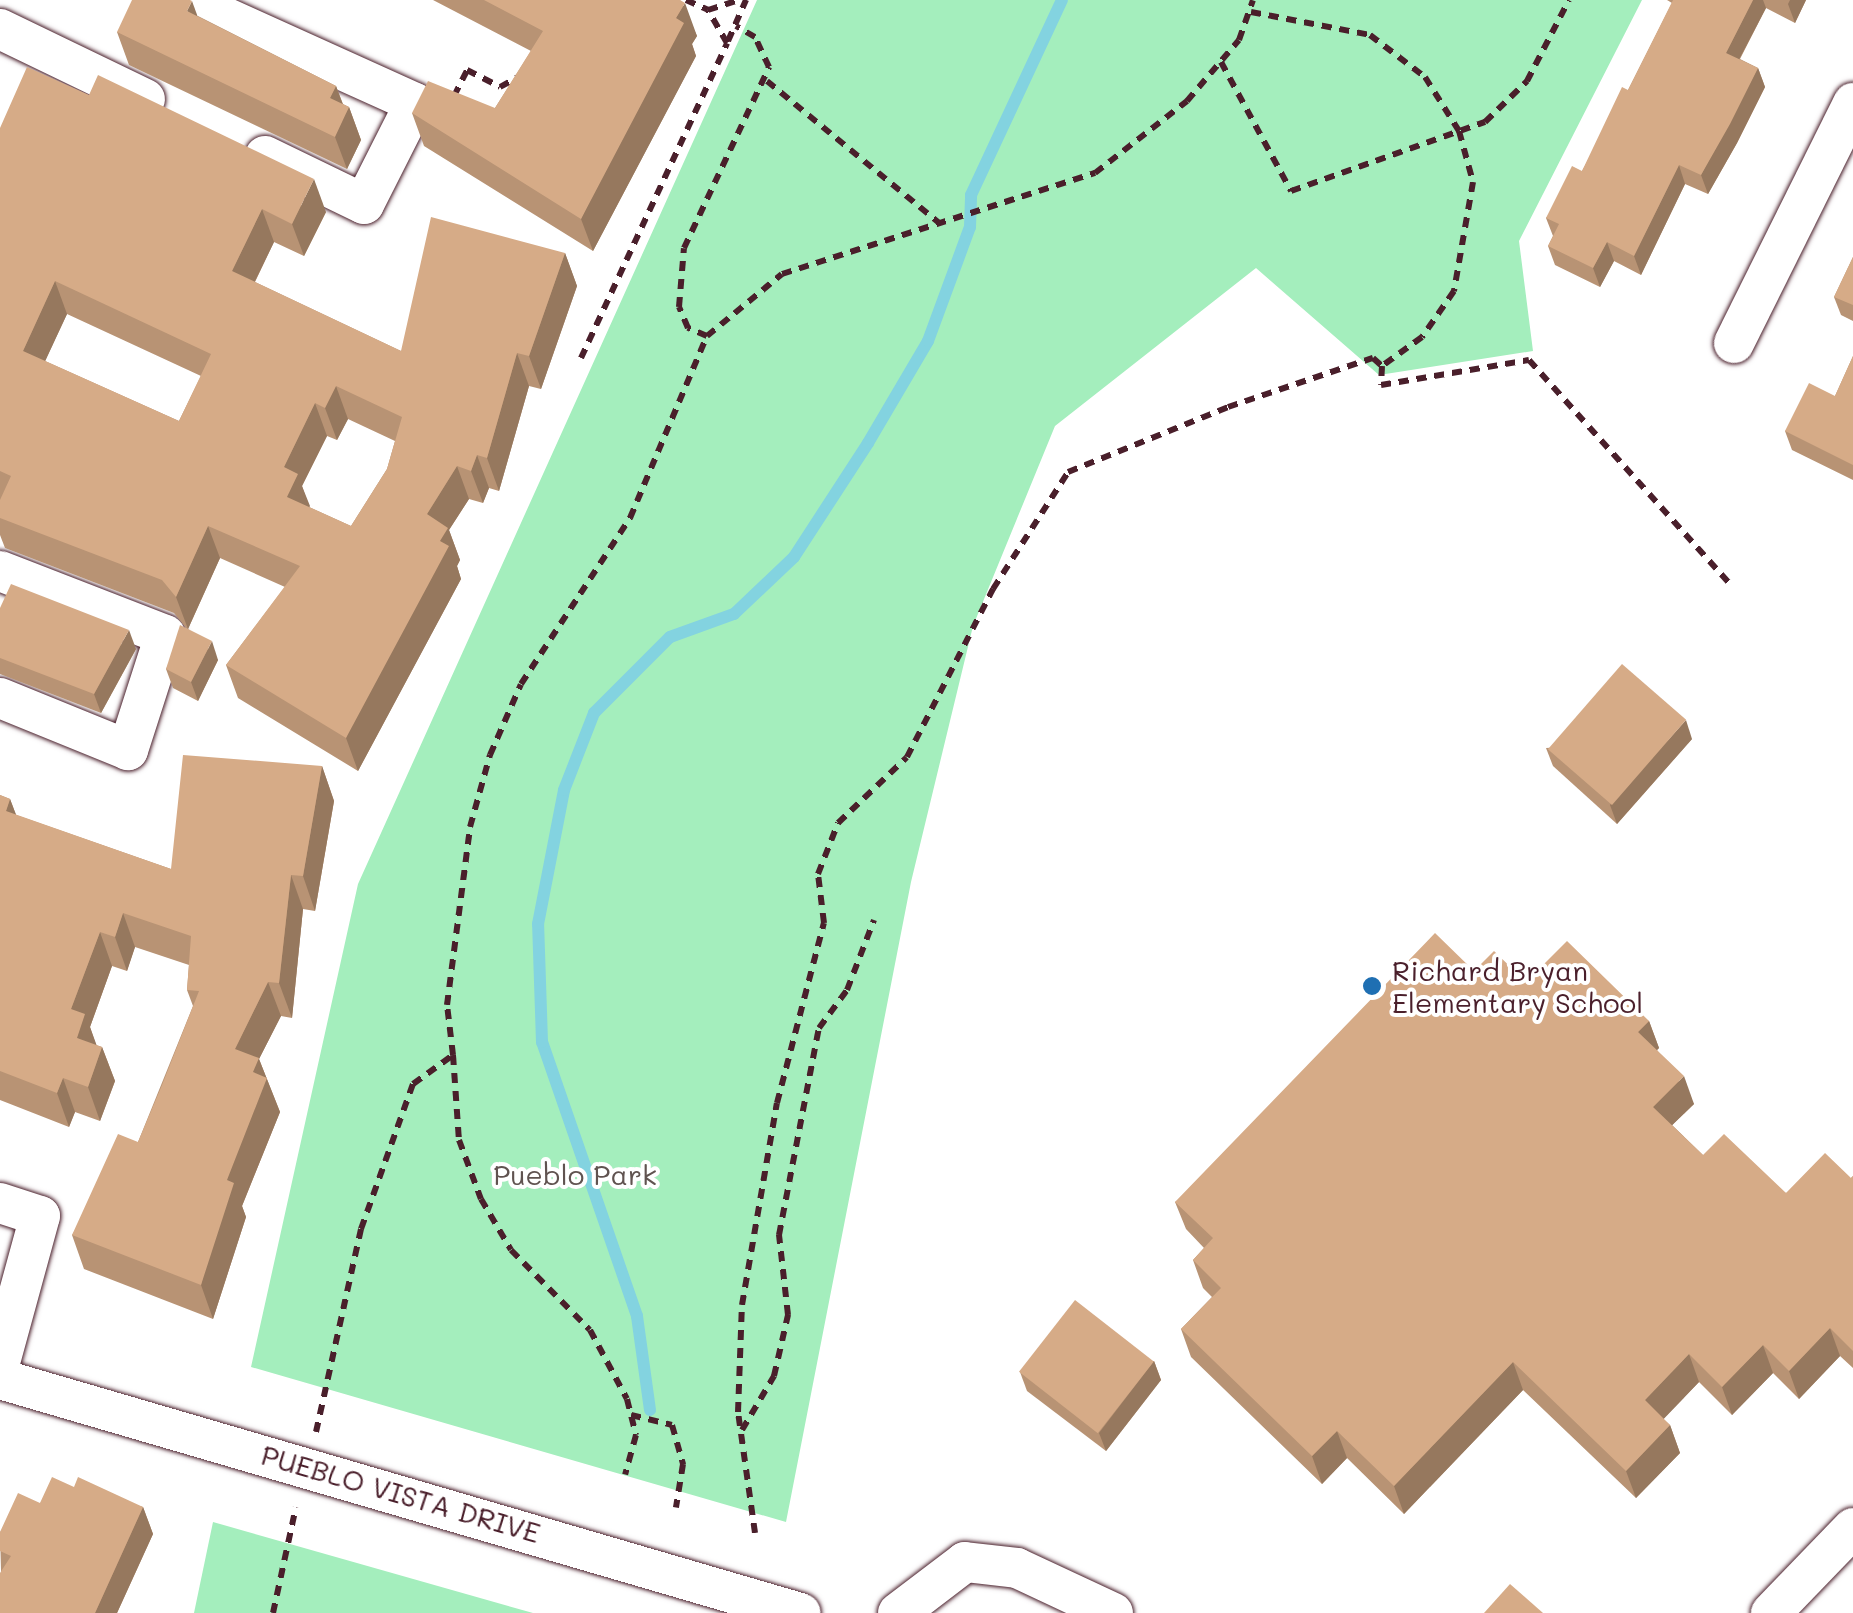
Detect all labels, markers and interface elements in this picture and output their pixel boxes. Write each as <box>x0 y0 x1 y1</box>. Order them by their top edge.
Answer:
place label: Richard Bryan Elementary School <box>1392 953 1643 1019</box>
marker: Richard Bryan Elementary School <box>1361 975 1383 997</box>
park label: Pueblo Park <box>493 1157 657 1191</box>
street label: PUEBLO VISTA DRIVE <box>258 1437 544 1549</box>

